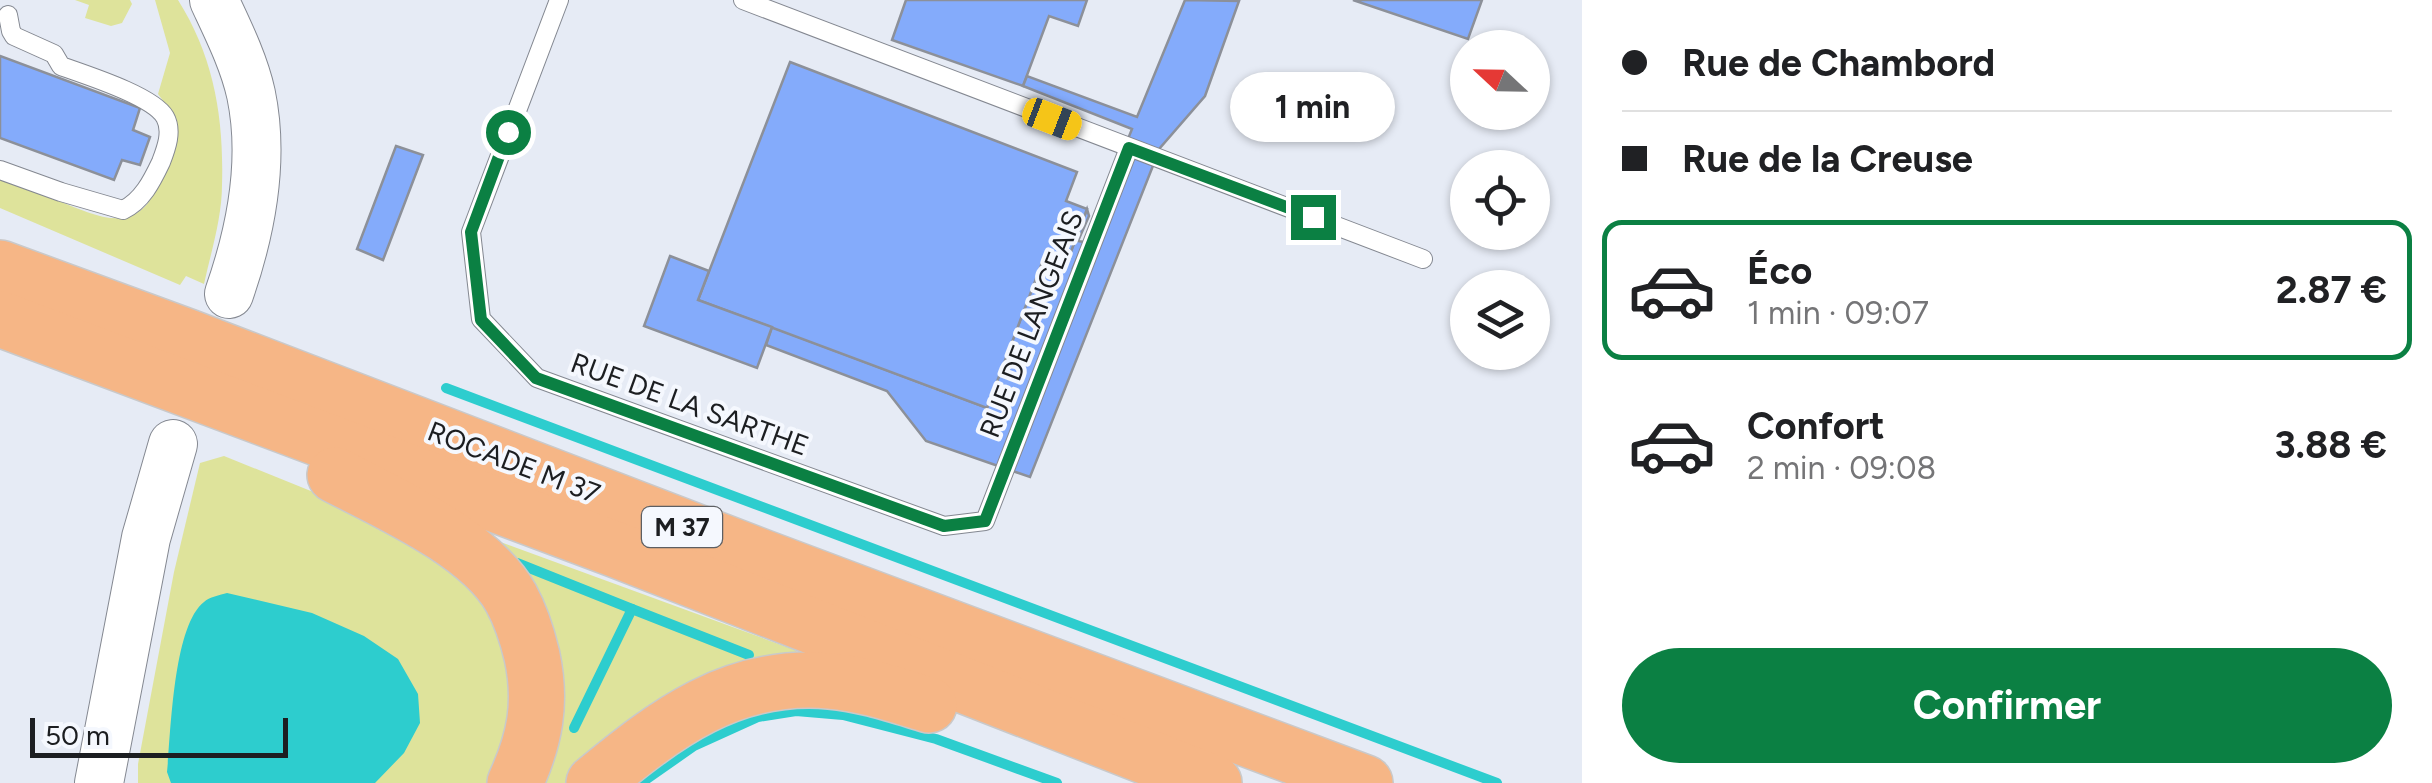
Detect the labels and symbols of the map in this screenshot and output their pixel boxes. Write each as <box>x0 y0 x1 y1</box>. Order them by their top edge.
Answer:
north arrow <box>1450 30 1550 130</box>
callout: 1 min <box>1230 72 1396 142</box>
car <box>1019 94 1085 144</box>
route start <box>486 110 531 155</box>
route end <box>1291 195 1336 240</box>
street label: RUE DE LANGEAIS <box>972 206 1090 442</box>
street label: RUE DE LA SARTHE <box>566 345 814 463</box>
street label: ROCADE M 37 <box>423 414 605 510</box>
road number: M 37 <box>642 507 722 547</box>
scale bar <box>30 713 288 758</box>

